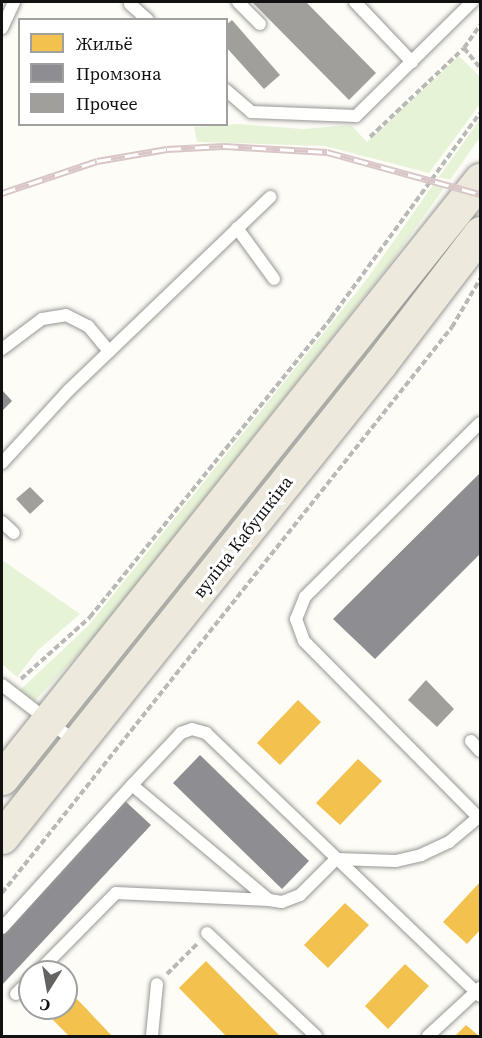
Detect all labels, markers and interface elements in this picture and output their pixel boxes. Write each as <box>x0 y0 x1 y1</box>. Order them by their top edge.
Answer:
legend <box>18 18 228 126</box>
text: Жильё <box>76 31 133 56</box>
text: Промзона <box>76 61 161 86</box>
text: Прочее <box>76 91 138 116</box>
street label: вуліца Кабушкіна <box>189 472 297 602</box>
north arrow <box>18 960 78 1020</box>
text: С <box>38 994 52 1017</box>

